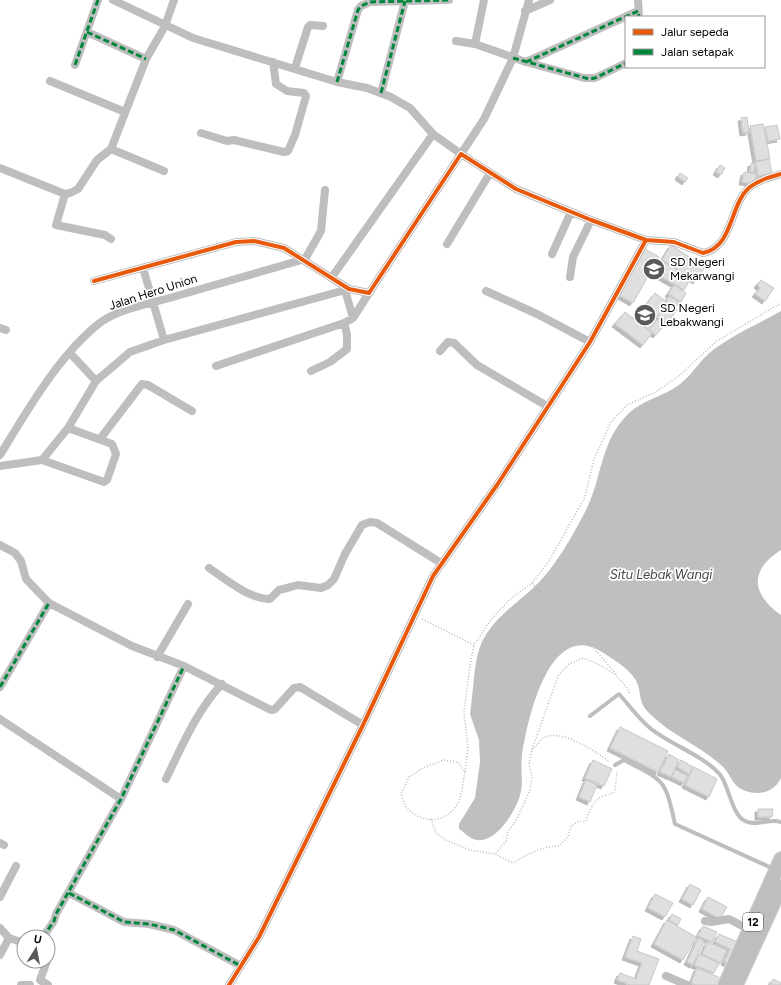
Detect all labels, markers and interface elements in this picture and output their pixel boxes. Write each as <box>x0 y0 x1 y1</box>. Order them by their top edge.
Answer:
legend <box>625 16 765 68</box>
text: Jalur sepeda <box>661 25 729 39</box>
text: Jalan setapak <box>661 45 734 59</box>
place label: SD Negeri Mekarwangi <box>670 255 734 283</box>
school or university icon: SD Negeri Mekarwangi <box>641 256 667 282</box>
street label: Jalan Hero Union <box>107 271 199 313</box>
place label: SD Negeri Lebakwangi <box>660 301 724 329</box>
school or university icon: SD Negeri Lebakwangi <box>632 302 658 328</box>
water label: Situ Lebak Wangi <box>610 567 713 582</box>
road number: 12 <box>743 913 763 931</box>
north arrow <box>16 929 56 969</box>
text: U <box>33 933 43 947</box>

